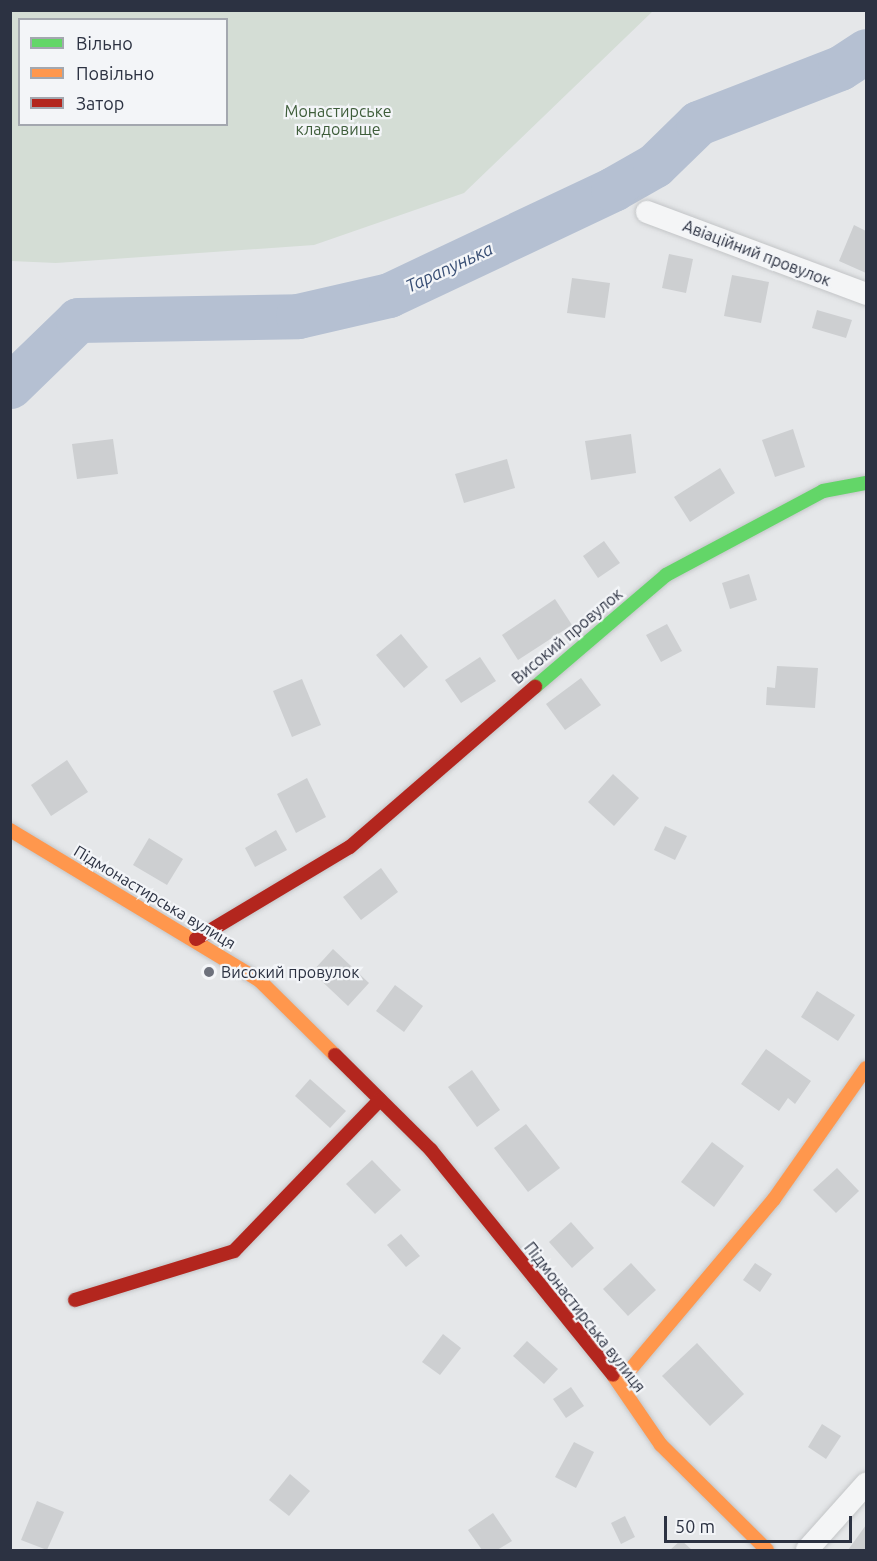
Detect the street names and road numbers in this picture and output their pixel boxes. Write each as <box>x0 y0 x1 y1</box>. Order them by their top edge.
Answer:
street label: Авіаційний провулок <box>680 216 834 290</box>
street label: Високий провулок <box>508 584 626 688</box>
street label: Підмонастирська вулиця <box>71 841 239 953</box>
street label: Підмонастирська вулиця <box>520 1238 650 1396</box>

